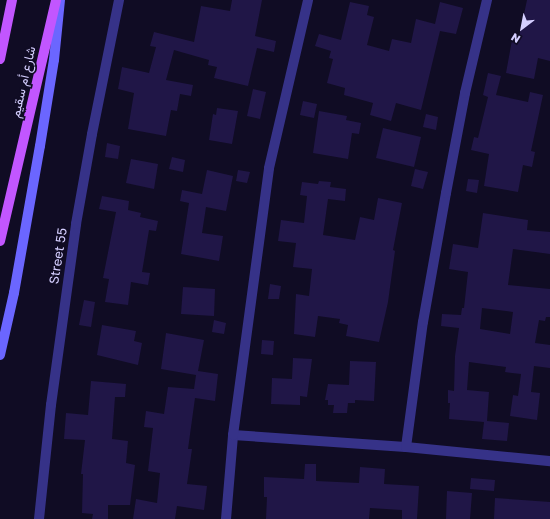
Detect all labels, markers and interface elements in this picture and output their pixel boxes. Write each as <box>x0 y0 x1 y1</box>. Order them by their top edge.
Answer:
north arrow <box>502 8 542 48</box>
text: N <box>508 31 522 46</box>
street label: شارع أم سقيم <box>7 45 39 119</box>
street label: Street 55 <box>46 227 70 285</box>

